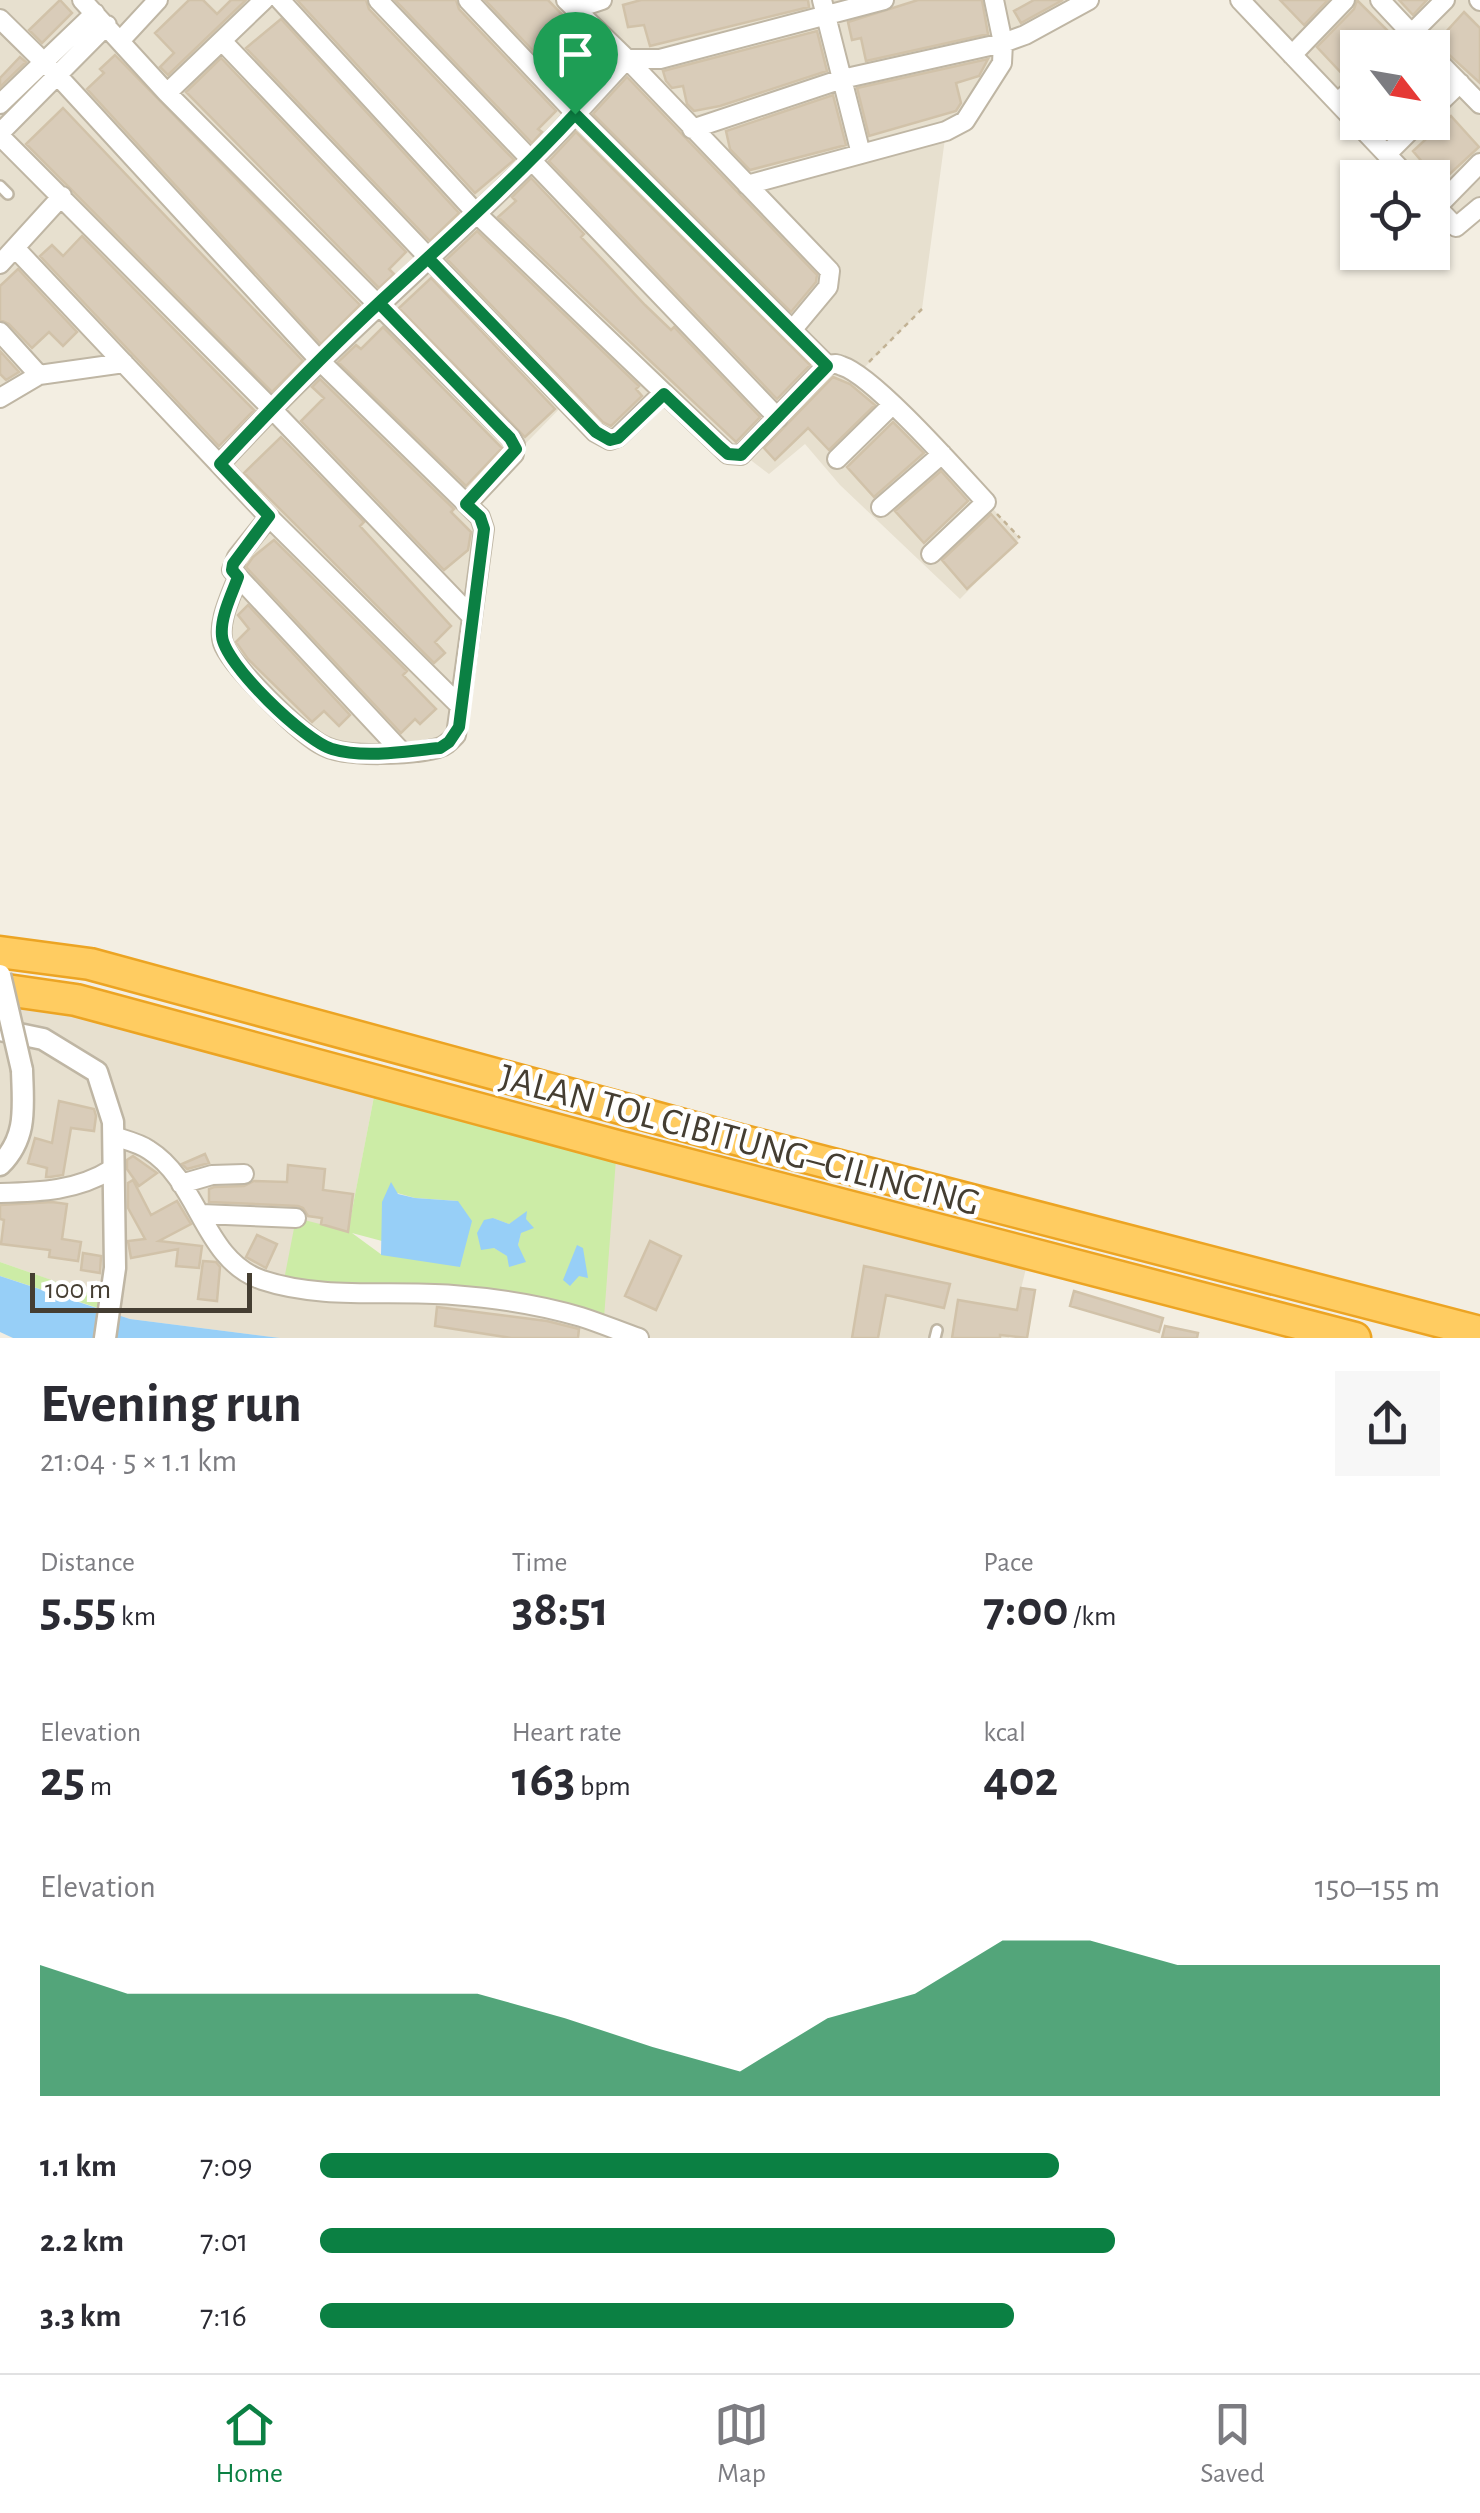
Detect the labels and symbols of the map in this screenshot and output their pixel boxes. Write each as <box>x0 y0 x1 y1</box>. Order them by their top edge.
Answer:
pin <box>533 12 618 115</box>
north arrow <box>1340 30 1450 140</box>
street label: JALAN TOL CIBITUNG–CILINCING <box>496 1059 983 1223</box>
scale bar <box>30 1268 252 1312</box>

